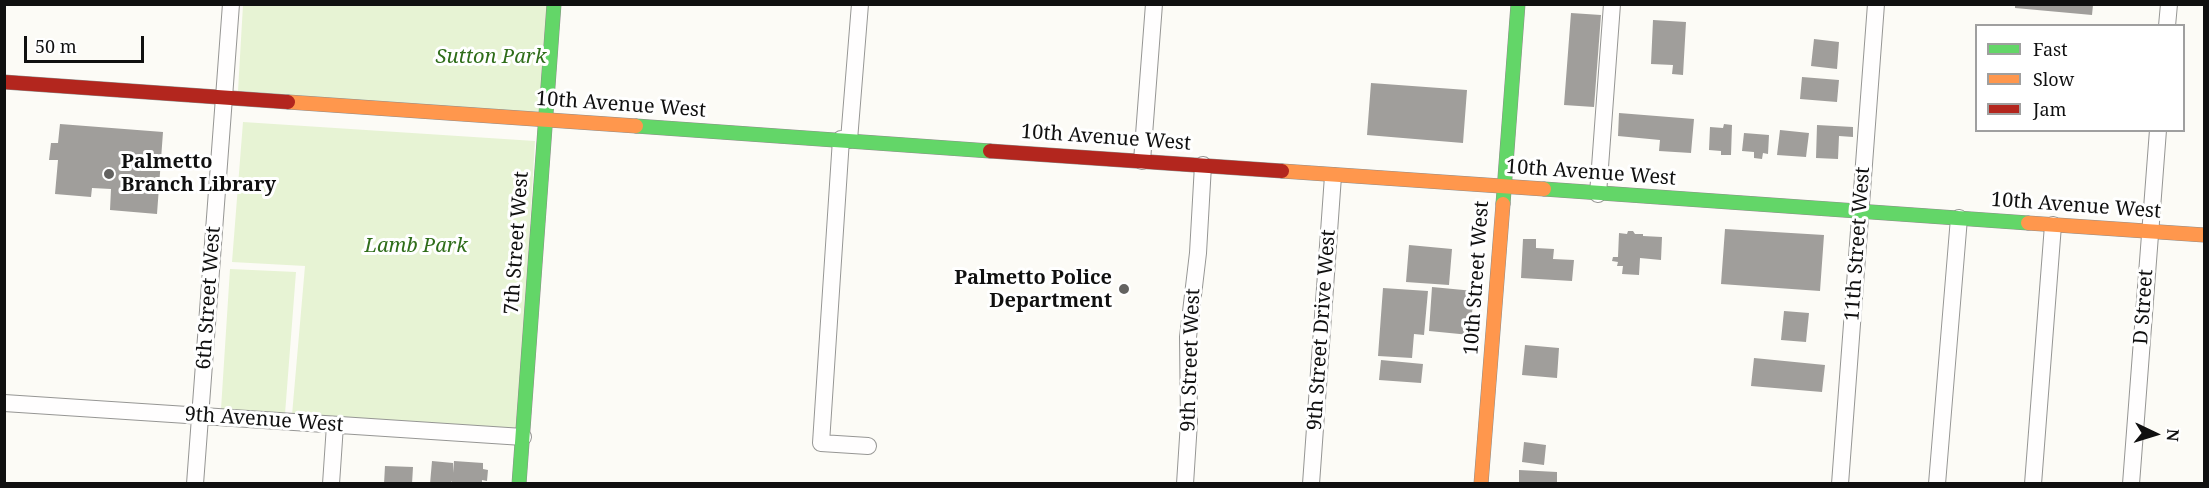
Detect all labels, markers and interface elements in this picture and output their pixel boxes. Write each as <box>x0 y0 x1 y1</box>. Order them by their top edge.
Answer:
scale bar <box>27 24 147 62</box>
legend <box>1975 24 2185 132</box>
text: 50 m <box>35 34 77 58</box>
text: Fast <box>2033 37 2068 61</box>
park label: Sutton Park <box>436 45 546 69</box>
text: Slow <box>2033 67 2074 91</box>
street label: 10th Avenue West <box>535 87 707 123</box>
text: Jam <box>2033 97 2067 121</box>
street label: 10th Avenue West <box>1020 120 1192 156</box>
place label: Palmetto Branch Library <box>121 150 276 197</box>
street label: 10th Avenue West <box>1505 155 1677 191</box>
street label: 11th Street West <box>1841 166 1875 322</box>
marker: Palmetto Branch Library <box>102 167 116 181</box>
street label: 7th Street West <box>500 171 534 315</box>
street label: 10th Avenue West <box>1990 188 2162 224</box>
street label: 10th Street West <box>1460 200 1494 356</box>
street label: 6th Street West <box>192 226 226 370</box>
street label: 9th Street Drive West <box>1303 229 1341 431</box>
park label: Lamb Park <box>364 234 468 258</box>
place label: Palmetto Police Department <box>954 266 1112 313</box>
street label: D Street <box>2129 268 2159 346</box>
marker: Palmetto Police Department <box>1117 282 1131 296</box>
street label: 9th Street West <box>1177 288 1205 432</box>
street label: 9th Avenue West <box>184 402 344 438</box>
north arrow <box>2125 404 2185 464</box>
text: N <box>2162 428 2184 442</box>

